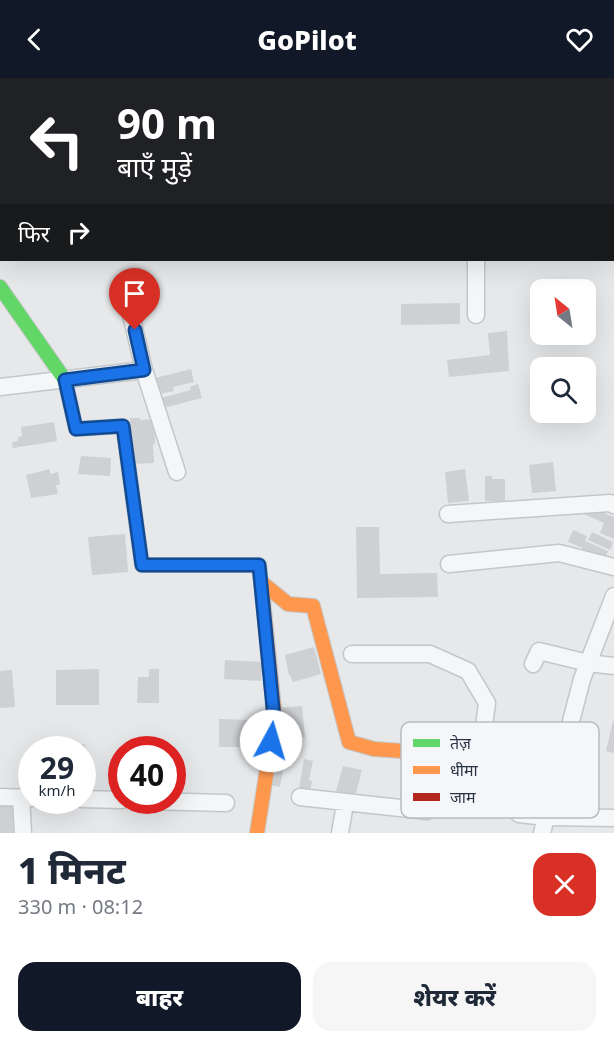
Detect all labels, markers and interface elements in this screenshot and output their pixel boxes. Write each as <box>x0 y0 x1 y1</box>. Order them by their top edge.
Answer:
text: GoPilot <box>257 21 357 58</box>
icon: back <box>18 23 51 56</box>
icon: heart <box>563 23 596 56</box>
text: 90 m <box>117 94 217 151</box>
icon: left <box>18 102 96 180</box>
text: बाएँ मुड़ें <box>117 148 192 185</box>
icon: right <box>62 216 95 249</box>
text: फिर <box>18 218 50 248</box>
pin <box>109 268 160 330</box>
icon: arrive <box>118 277 151 310</box>
north arrow <box>530 279 596 345</box>
map controls <box>530 279 596 423</box>
button: search <box>530 357 596 423</box>
position arrow <box>239 709 303 773</box>
legend <box>401 722 599 818</box>
text: तेज़ <box>450 732 472 754</box>
speed limit sign: 40 <box>108 736 186 814</box>
text: 29 <box>40 747 74 788</box>
text: धीमा <box>450 759 479 781</box>
text: km/h <box>39 780 75 800</box>
text: जाम <box>450 786 476 808</box>
text: 1 मिनट <box>18 846 126 895</box>
button: close <box>533 853 596 916</box>
text: 330 m · 08:12 <box>18 893 143 920</box>
button: बाहर <box>18 962 301 1031</box>
button: शेयर करें <box>313 962 596 1031</box>

